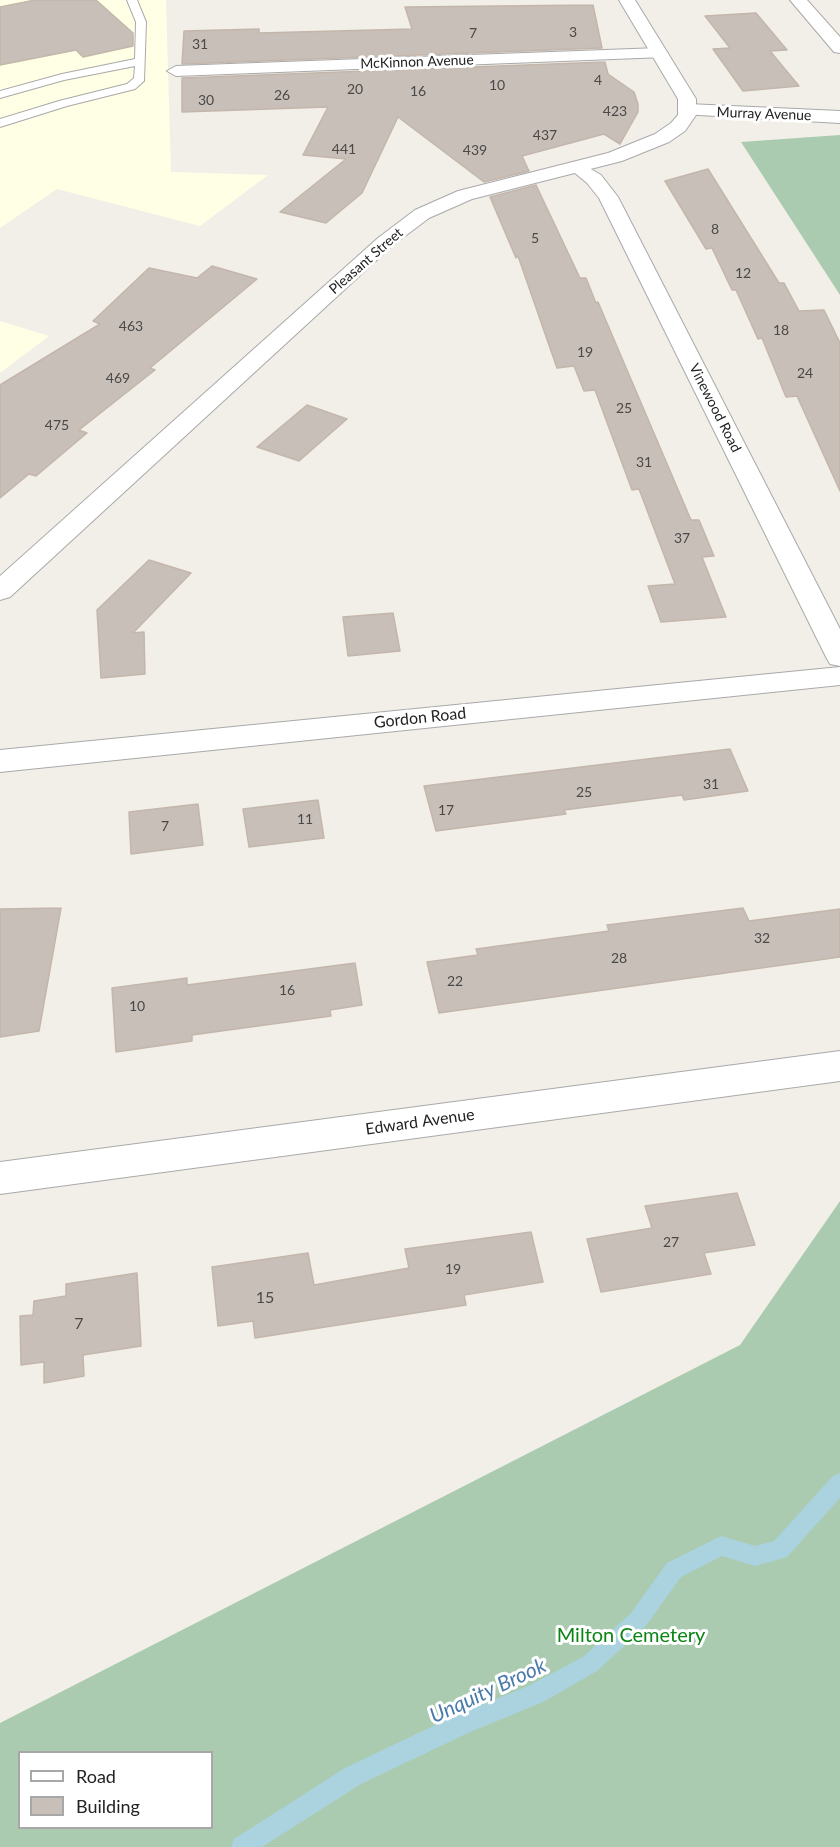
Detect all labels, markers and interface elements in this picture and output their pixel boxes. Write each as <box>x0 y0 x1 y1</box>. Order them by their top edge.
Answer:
house number: 3 <box>569 24 577 40</box>
house number: 7 <box>469 25 477 41</box>
house number: 31 <box>192 36 208 52</box>
street label: McKinnon Avenue <box>360 52 474 72</box>
house number: 4 <box>594 72 602 88</box>
house number: 10 <box>489 77 505 93</box>
house number: 20 <box>347 81 363 97</box>
house number: 16 <box>410 83 426 99</box>
house number: 26 <box>274 87 290 103</box>
house number: 30 <box>198 92 214 108</box>
house number: 423 <box>603 103 627 119</box>
street label: Murray Avenue <box>716 104 812 124</box>
house number: 437 <box>533 127 557 143</box>
house number: 441 <box>332 141 356 157</box>
house number: 439 <box>463 142 487 158</box>
house number: 8 <box>711 221 719 237</box>
street label: Pleasant Street <box>326 224 406 298</box>
house number: 5 <box>531 230 539 246</box>
house number: 12 <box>735 265 751 281</box>
house number: 463 <box>119 318 143 334</box>
house number: 18 <box>773 322 789 338</box>
house number: 19 <box>577 344 593 360</box>
street label: Vinewood Road <box>685 361 745 455</box>
house number: 24 <box>797 365 813 381</box>
house number: 469 <box>106 370 130 386</box>
house number: 25 <box>616 400 632 416</box>
house number: 475 <box>45 417 69 433</box>
house number: 31 <box>636 454 652 470</box>
house number: 37 <box>674 530 690 546</box>
street label: Gordon Road <box>373 704 467 732</box>
house number: 31 <box>703 776 719 792</box>
house number: 25 <box>576 784 592 800</box>
house number: 17 <box>438 802 454 818</box>
house number: 11 <box>297 811 313 827</box>
house number: 7 <box>161 818 169 834</box>
house number: 32 <box>754 930 770 946</box>
house number: 28 <box>611 950 627 966</box>
house number: 22 <box>447 973 463 989</box>
house number: 16 <box>279 982 295 998</box>
house number: 10 <box>129 998 145 1014</box>
street label: Edward Avenue <box>364 1105 476 1139</box>
house number: 27 <box>663 1234 679 1250</box>
house number: 19 <box>445 1261 461 1277</box>
house number: 15 <box>256 1288 274 1308</box>
house number: 7 <box>74 1314 84 1334</box>
park label: Milton Cemetery <box>557 1624 705 1648</box>
water label: Unquity Brook <box>426 1653 550 1729</box>
legend <box>18 1751 213 1829</box>
text: Road <box>76 1765 116 1787</box>
text: Building <box>76 1795 140 1817</box>

